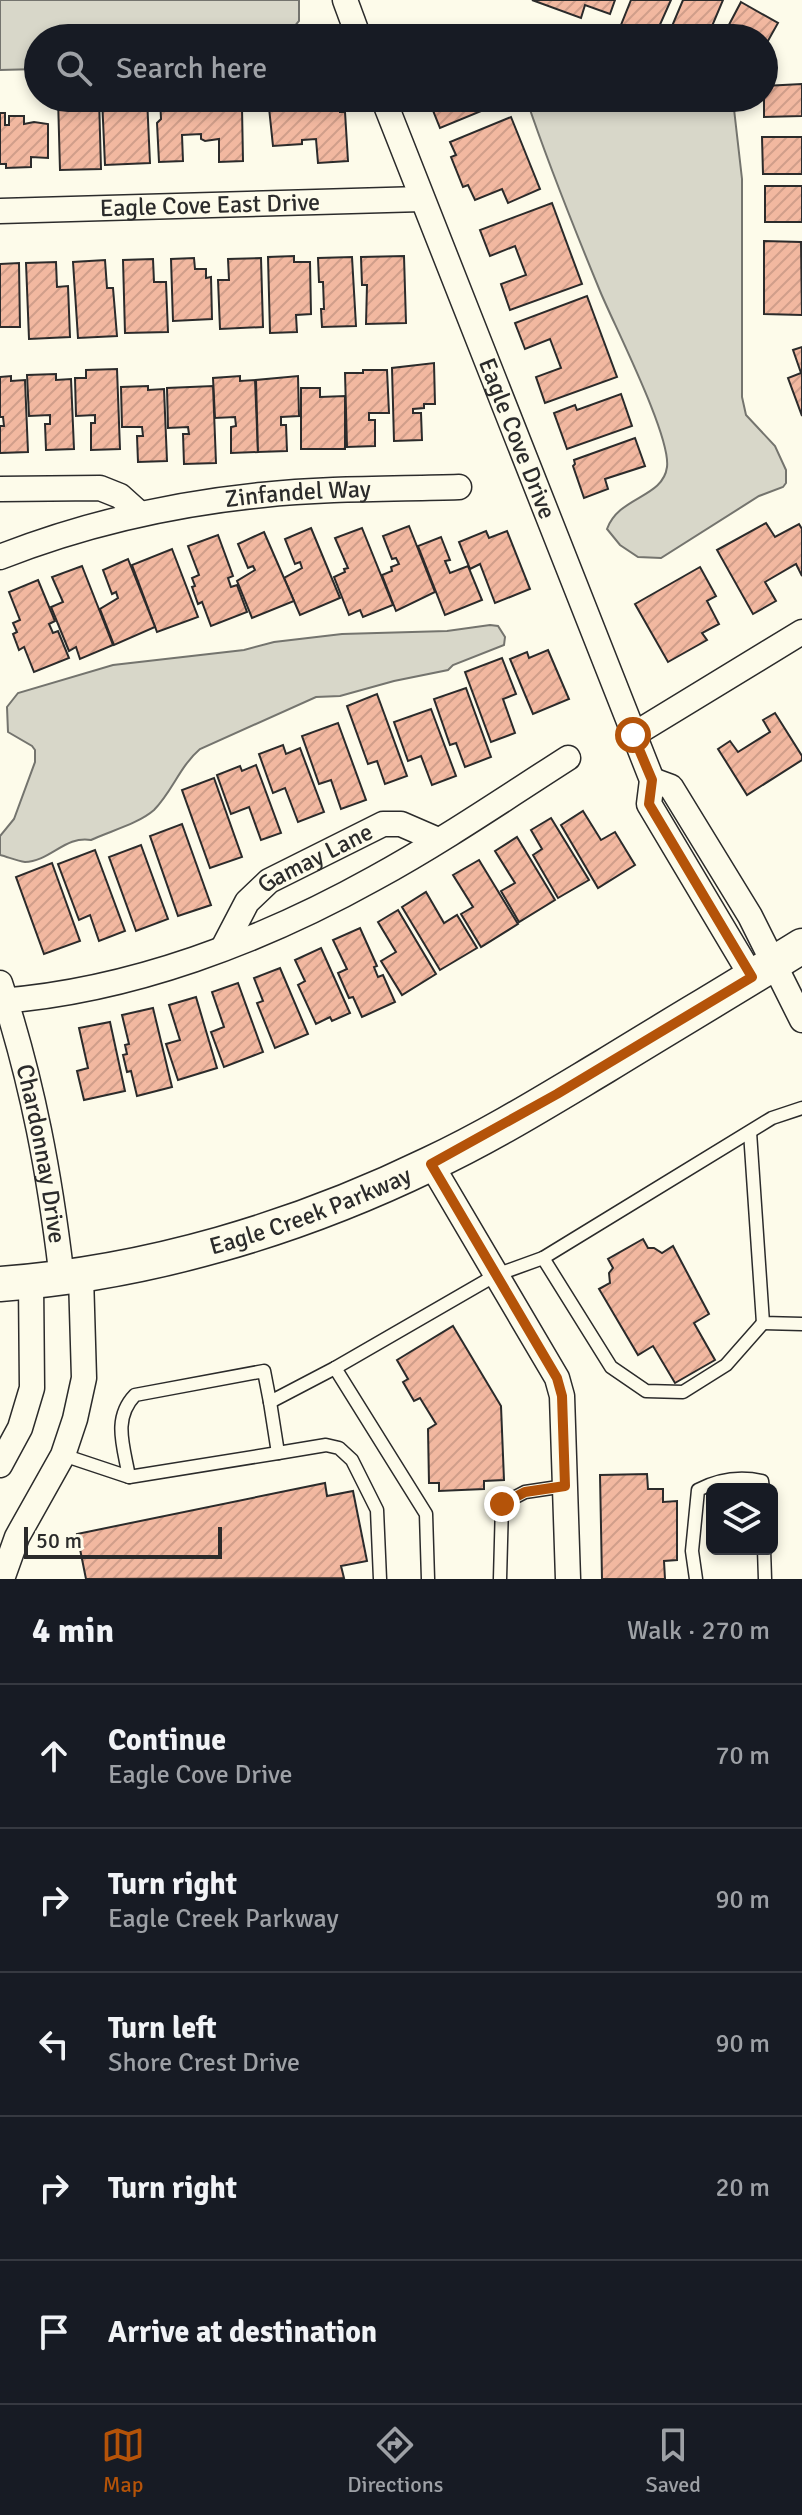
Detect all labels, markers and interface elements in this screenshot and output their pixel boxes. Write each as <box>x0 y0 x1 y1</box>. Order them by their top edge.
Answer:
search box <box>24 24 778 112</box>
icon: search <box>52 46 96 90</box>
text: Search here <box>116 50 267 87</box>
street label: Eagle Cove East Drive <box>99 187 320 223</box>
street label: Eagle Cove Drive <box>472 354 563 523</box>
street label: Zinfandel Way <box>223 474 371 514</box>
route start <box>615 717 651 753</box>
street label: Gamay Lane <box>251 817 378 899</box>
street label: Chardonnay Drive <box>9 1061 72 1245</box>
street label: Eagle Creek Parkway <box>206 1160 416 1262</box>
map controls <box>706 1483 778 1555</box>
button: layers <box>706 1483 778 1555</box>
route end <box>484 1486 520 1522</box>
scale bar <box>24 1523 222 1559</box>
text: 50 m <box>36 1527 82 1554</box>
text: 4 min <box>32 1610 114 1652</box>
text: Walk · 270 m <box>627 1615 770 1647</box>
text: Continue <box>108 1722 226 1759</box>
icon: ahead <box>32 1734 76 1778</box>
text: 70 m <box>715 1740 770 1772</box>
text: Eagle Cove Drive <box>108 1759 293 1791</box>
text: Turn right <box>108 1866 237 1903</box>
icon: right <box>32 1878 76 1922</box>
text: 90 m <box>715 1884 770 1916</box>
text: Eagle Creek Parkway <box>108 1903 339 1935</box>
text: Turn left <box>108 2010 217 2047</box>
icon: left <box>32 2022 76 2066</box>
text: 90 m <box>715 2028 770 2060</box>
text: Shore Crest Drive <box>108 2047 300 2079</box>
icon: right <box>32 2166 76 2210</box>
text: Turn right <box>108 2170 237 2207</box>
text: 20 m <box>715 2172 770 2204</box>
icon: arrive <box>32 2310 76 2354</box>
text: Arrive at destination <box>108 2314 377 2351</box>
tab: Map <box>101 2423 145 2498</box>
tab: Directions <box>347 2423 443 2498</box>
tab: Saved <box>646 2423 701 2498</box>

